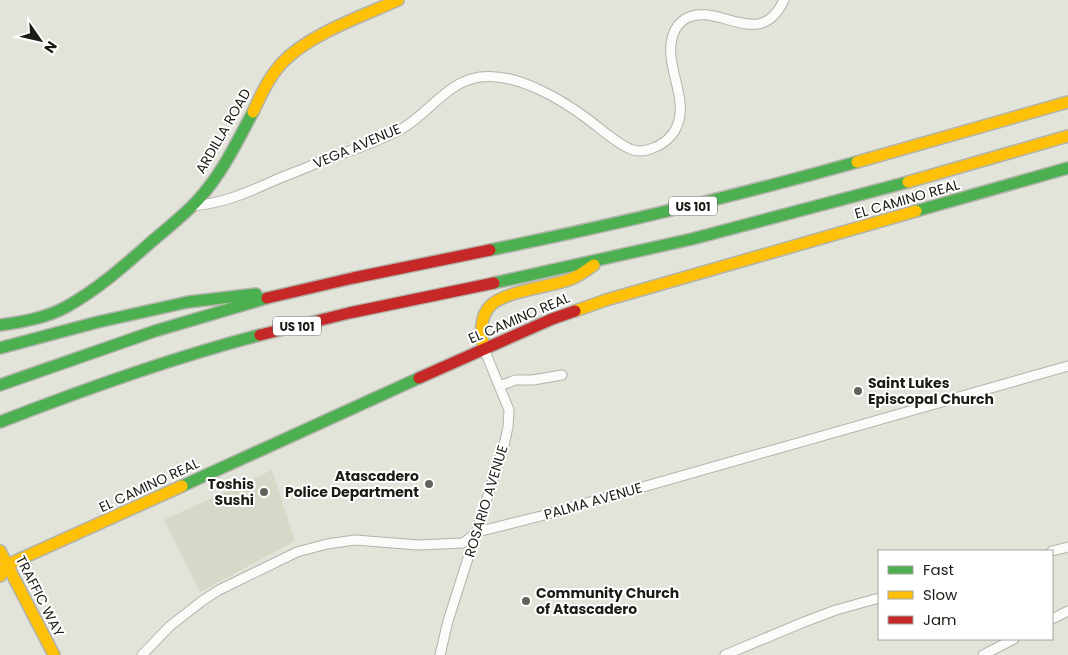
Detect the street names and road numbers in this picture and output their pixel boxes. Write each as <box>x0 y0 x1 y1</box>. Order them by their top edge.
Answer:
street label: ARDILLA ROAD <box>190 85 256 177</box>
street label: VEGA AVENUE <box>310 119 404 173</box>
street label: EL CAMINO REAL <box>852 174 962 224</box>
road number: US 101 <box>669 197 717 216</box>
street label: EL CAMINO REAL <box>465 288 573 348</box>
road number: US 101 <box>273 316 321 336</box>
street label: ROSARIO AVENUE <box>459 442 513 560</box>
street label: EL CAMINO REAL <box>96 453 202 517</box>
street label: PALMA AVENUE <box>542 477 644 525</box>
street label: TRAFFIC WAY <box>11 552 69 640</box>

